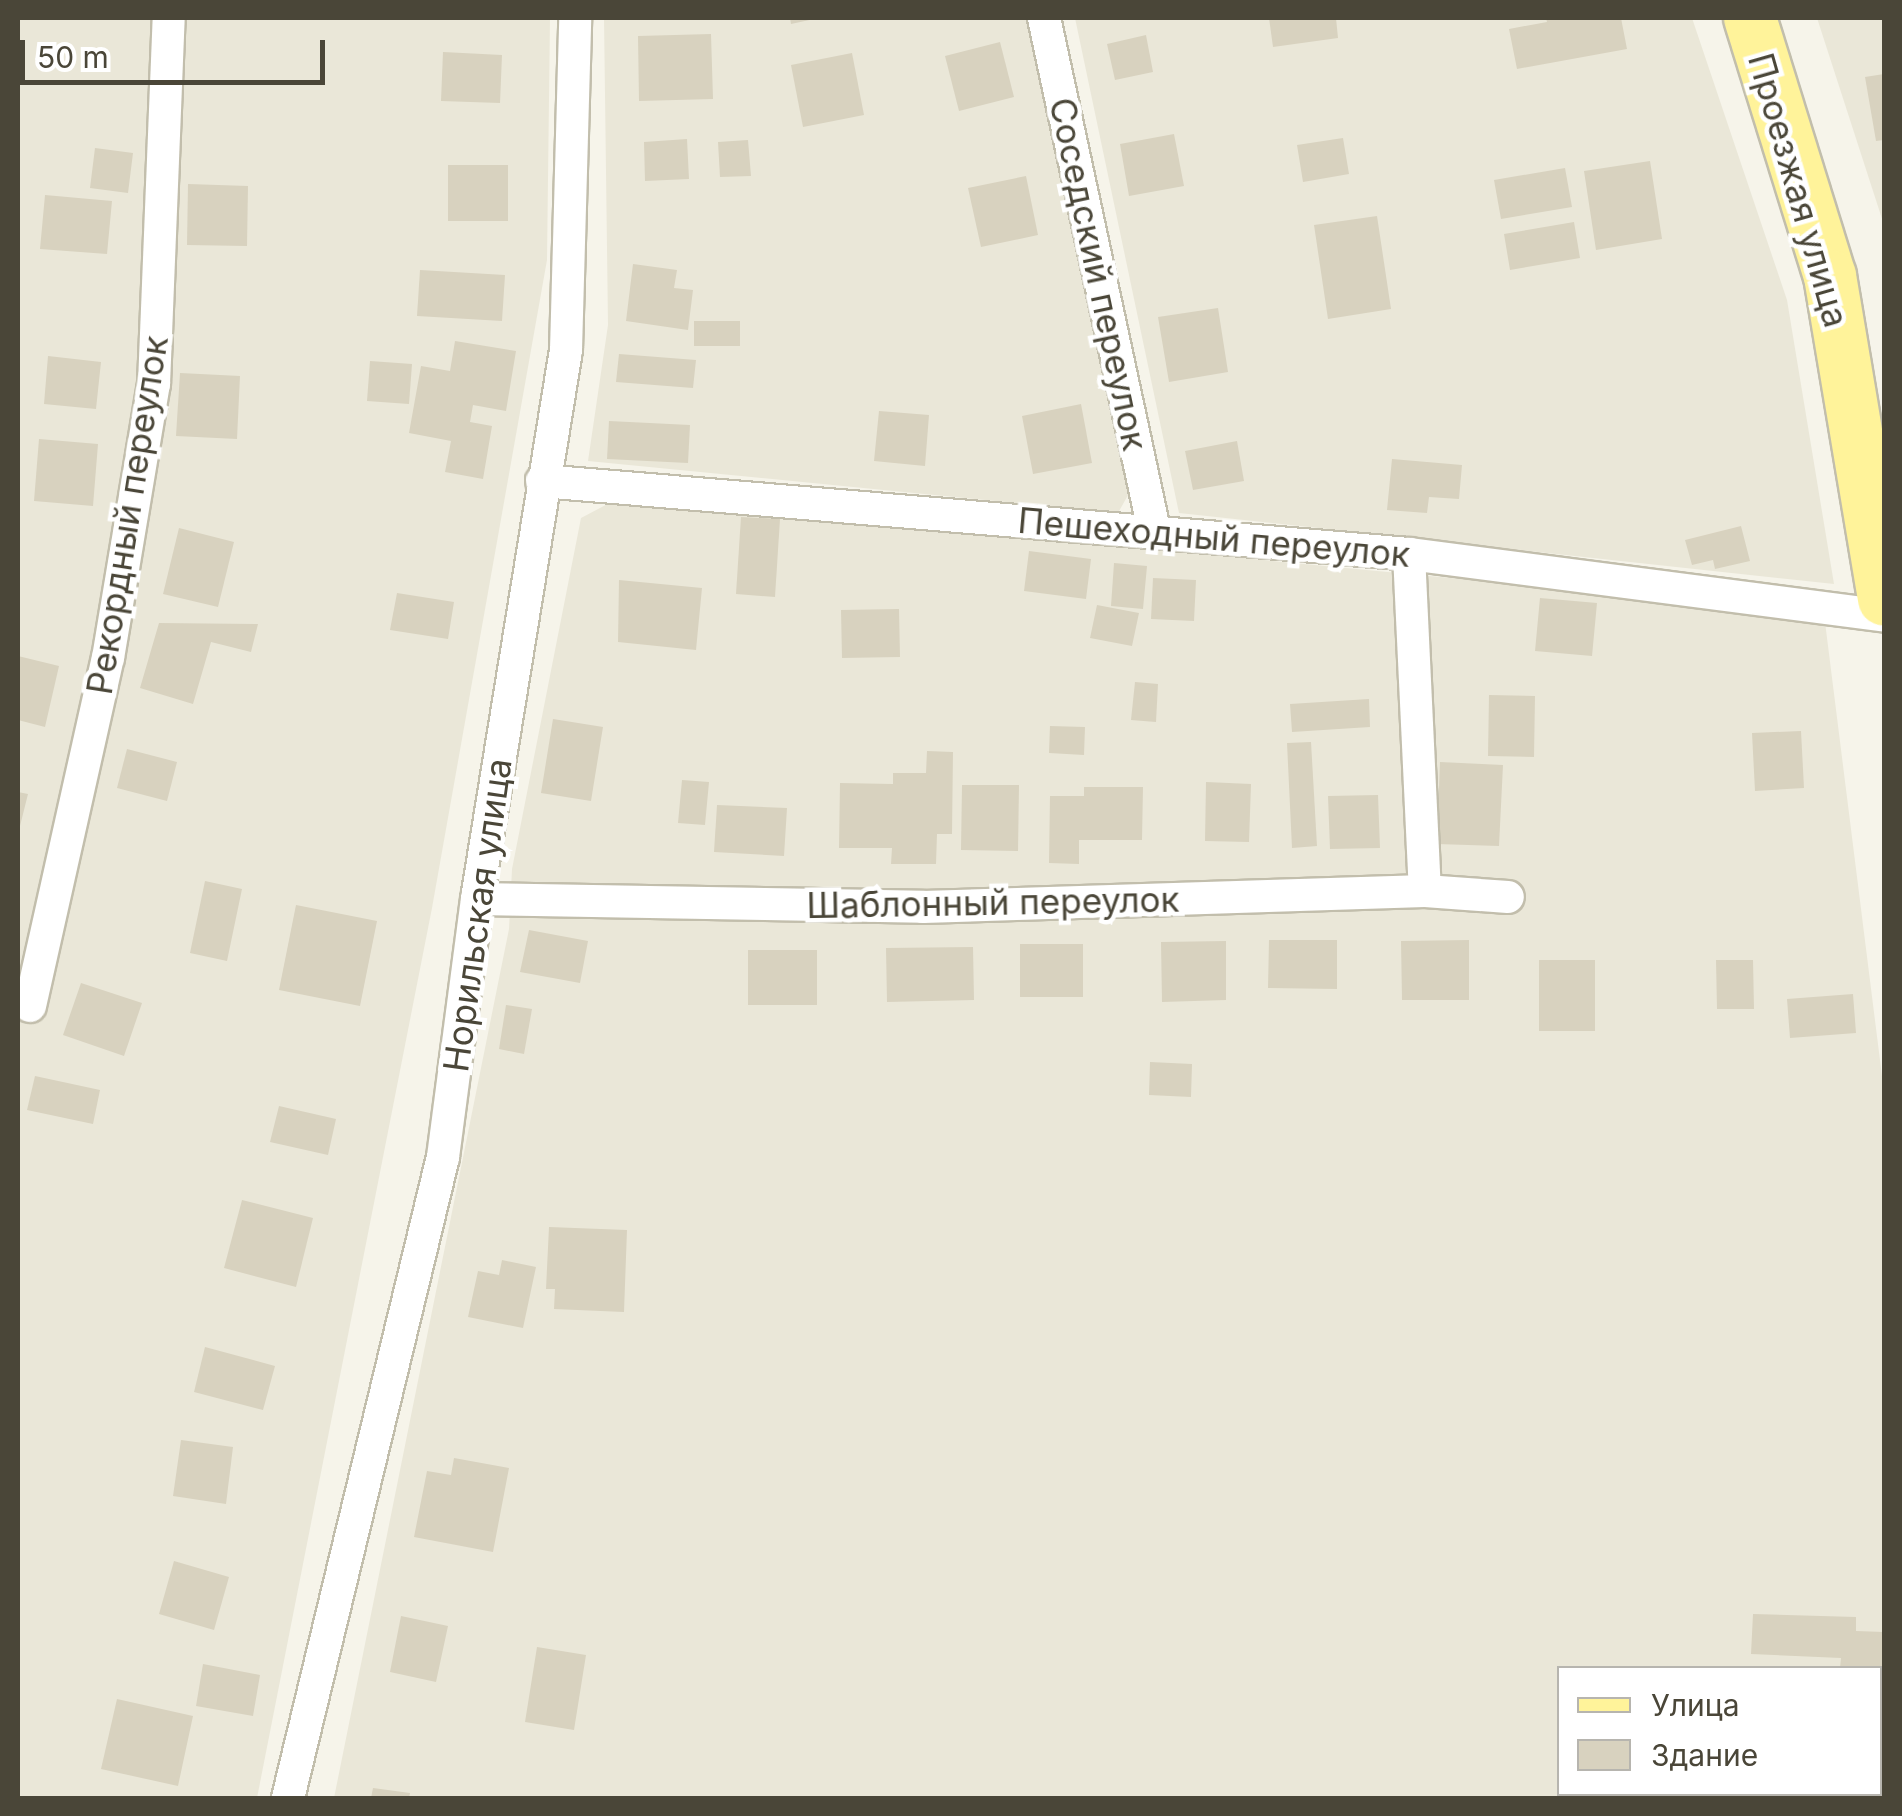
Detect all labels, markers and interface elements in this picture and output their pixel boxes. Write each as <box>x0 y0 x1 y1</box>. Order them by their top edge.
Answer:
scale bar <box>25 20 330 82</box>
text: 50 m <box>37 39 109 75</box>
street label: Проезжая улица <box>1740 48 1858 332</box>
street label: Соседский переулок <box>1041 94 1157 454</box>
street label: Рекордный переулок <box>78 333 176 697</box>
street label: Пешеходный переулок <box>1016 499 1412 575</box>
street label: Норильская улица <box>434 756 520 1074</box>
street label: Шаблонный переулок <box>806 878 1180 926</box>
legend <box>1557 1666 1882 1796</box>
text: Улица <box>1651 1687 1740 1723</box>
text: Здание <box>1651 1737 1758 1773</box>

